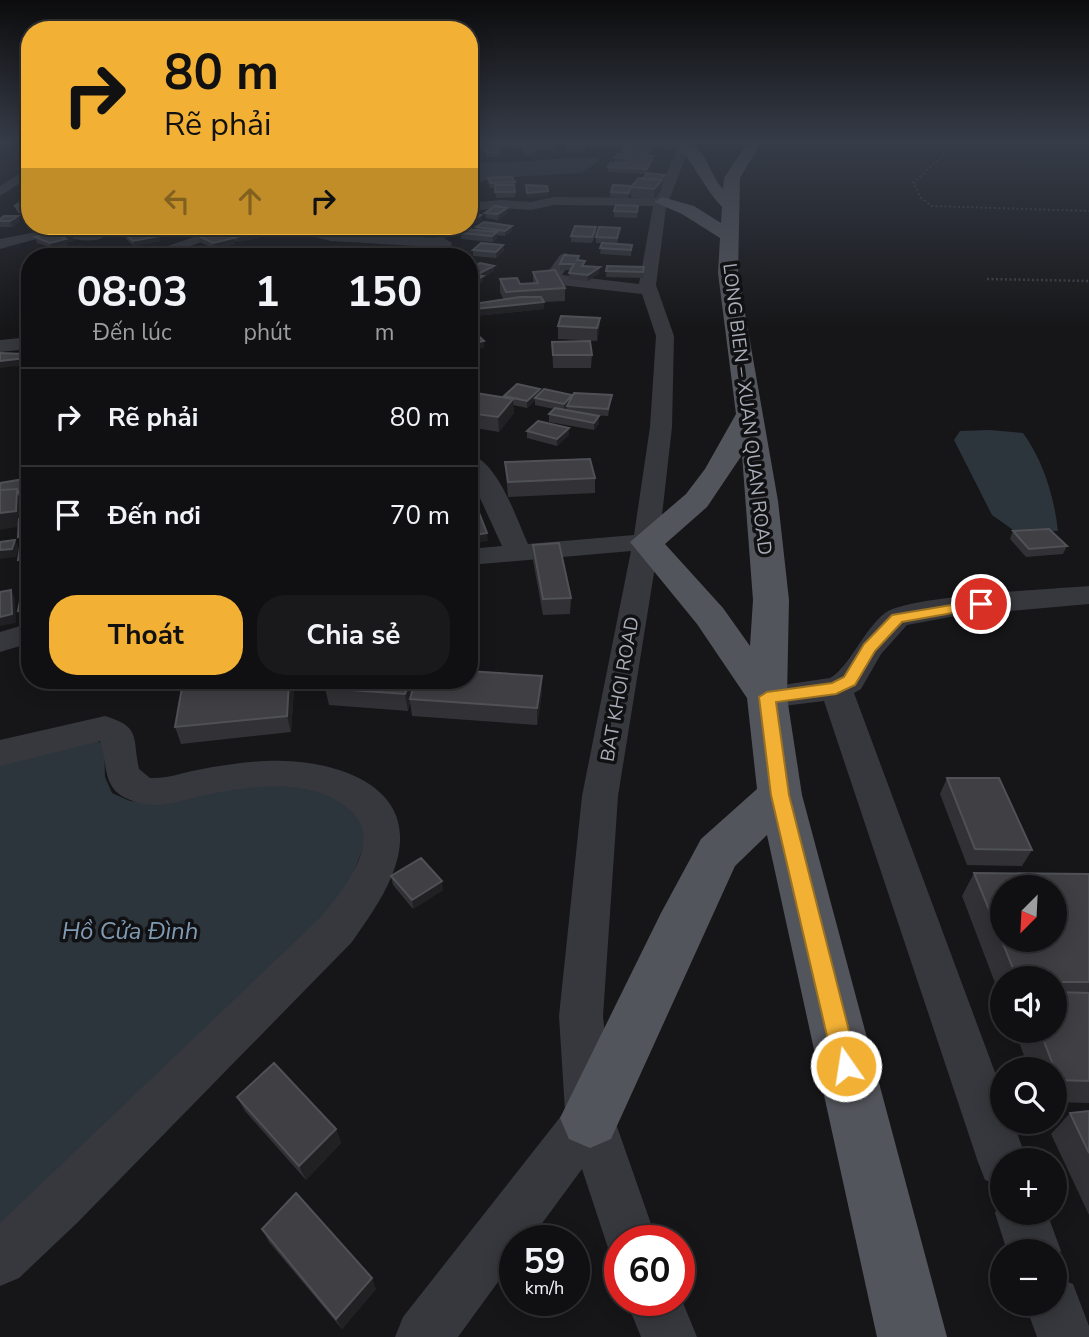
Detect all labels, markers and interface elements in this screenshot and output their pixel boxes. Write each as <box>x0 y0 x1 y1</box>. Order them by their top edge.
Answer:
text: 80 m <box>164 39 279 106</box>
icon: right <box>49 49 140 140</box>
text: Rẽ phải <box>164 103 272 146</box>
icon: left <box>158 182 196 220</box>
icon: ahead <box>231 182 269 220</box>
icon: right <box>304 182 342 220</box>
street label: LONG BIEN – XUAN QUAN ROAD <box>716 262 778 556</box>
text: 08:03 <box>77 264 188 321</box>
text: 1 <box>255 264 280 321</box>
text: 150 <box>347 264 422 321</box>
text: Đến lúc <box>93 317 172 348</box>
text: phút <box>244 317 291 348</box>
text: m <box>375 317 394 348</box>
icon: right <box>49 398 87 436</box>
text: Rẽ phải <box>108 400 198 435</box>
text: 80 m <box>390 400 450 435</box>
icon: arrive <box>49 496 87 534</box>
text: Đến nơi <box>108 498 201 533</box>
text: 70 m <box>390 498 450 533</box>
pin <box>951 574 1011 634</box>
icon: arrive <box>962 585 1000 623</box>
button: Thoát <box>49 595 243 675</box>
button: Chia sẻ <box>257 595 450 675</box>
street label: BAT KHOI ROAD <box>594 615 646 764</box>
north arrow <box>990 875 1068 952</box>
map controls <box>990 875 1067 1316</box>
water label: Hồ Cửa Đình <box>62 915 198 947</box>
button: sound <box>990 966 1067 1043</box>
position arrow <box>809 1029 883 1103</box>
button: search <box>990 1057 1067 1134</box>
button: + <box>990 1148 1067 1225</box>
speed limit sign: 60 <box>604 1225 695 1316</box>
text: 59 <box>523 1238 566 1285</box>
button: − <box>990 1239 1067 1316</box>
text: km/h <box>525 1276 564 1300</box>

